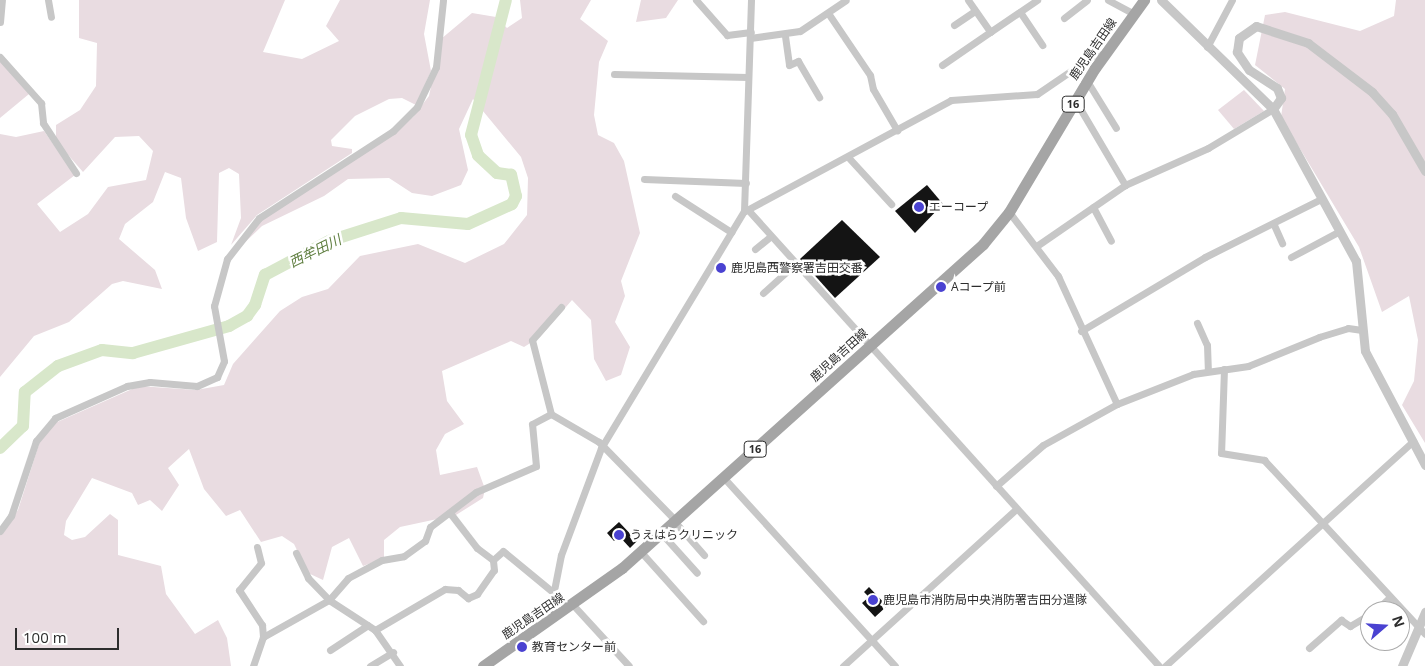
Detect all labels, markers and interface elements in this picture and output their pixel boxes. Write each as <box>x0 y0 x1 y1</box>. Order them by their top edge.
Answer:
street label: 鹿児島吉田線 <box>1066 15 1120 83</box>
road number: 16 <box>1060 96 1086 112</box>
place label: エーコープ <box>929 200 989 214</box>
marker: エーコープ <box>913 201 925 213</box>
water label: 西牟田川 <box>286 231 344 271</box>
place label: 鹿児島西警察署吉田交番 <box>731 261 863 275</box>
marker: 鹿児島西警察署吉田交番 <box>715 262 727 274</box>
place label: Aコープ前 <box>951 280 1007 294</box>
marker: Aコープ前 <box>935 281 947 293</box>
street label: 鹿児島吉田線 <box>807 326 871 384</box>
road number: 16 <box>742 440 768 458</box>
marker: うえはらクリニック <box>612 528 626 542</box>
place label: うえはらクリニック <box>630 528 738 542</box>
street label: 鹿児島吉田線 <box>499 590 567 642</box>
place label: 鹿児島市消防局中央消防署吉田分遣隊 <box>883 593 1087 607</box>
marker: 鹿児島市消防局中央消防署吉田分遣隊 <box>867 594 879 606</box>
north arrow <box>1360 601 1410 651</box>
text: N <box>1388 613 1410 630</box>
scale bar <box>18 618 121 650</box>
text: 100 m <box>23 627 67 647</box>
place label: 教育センター前 <box>532 640 616 654</box>
marker: 教育センター前 <box>516 641 528 653</box>

